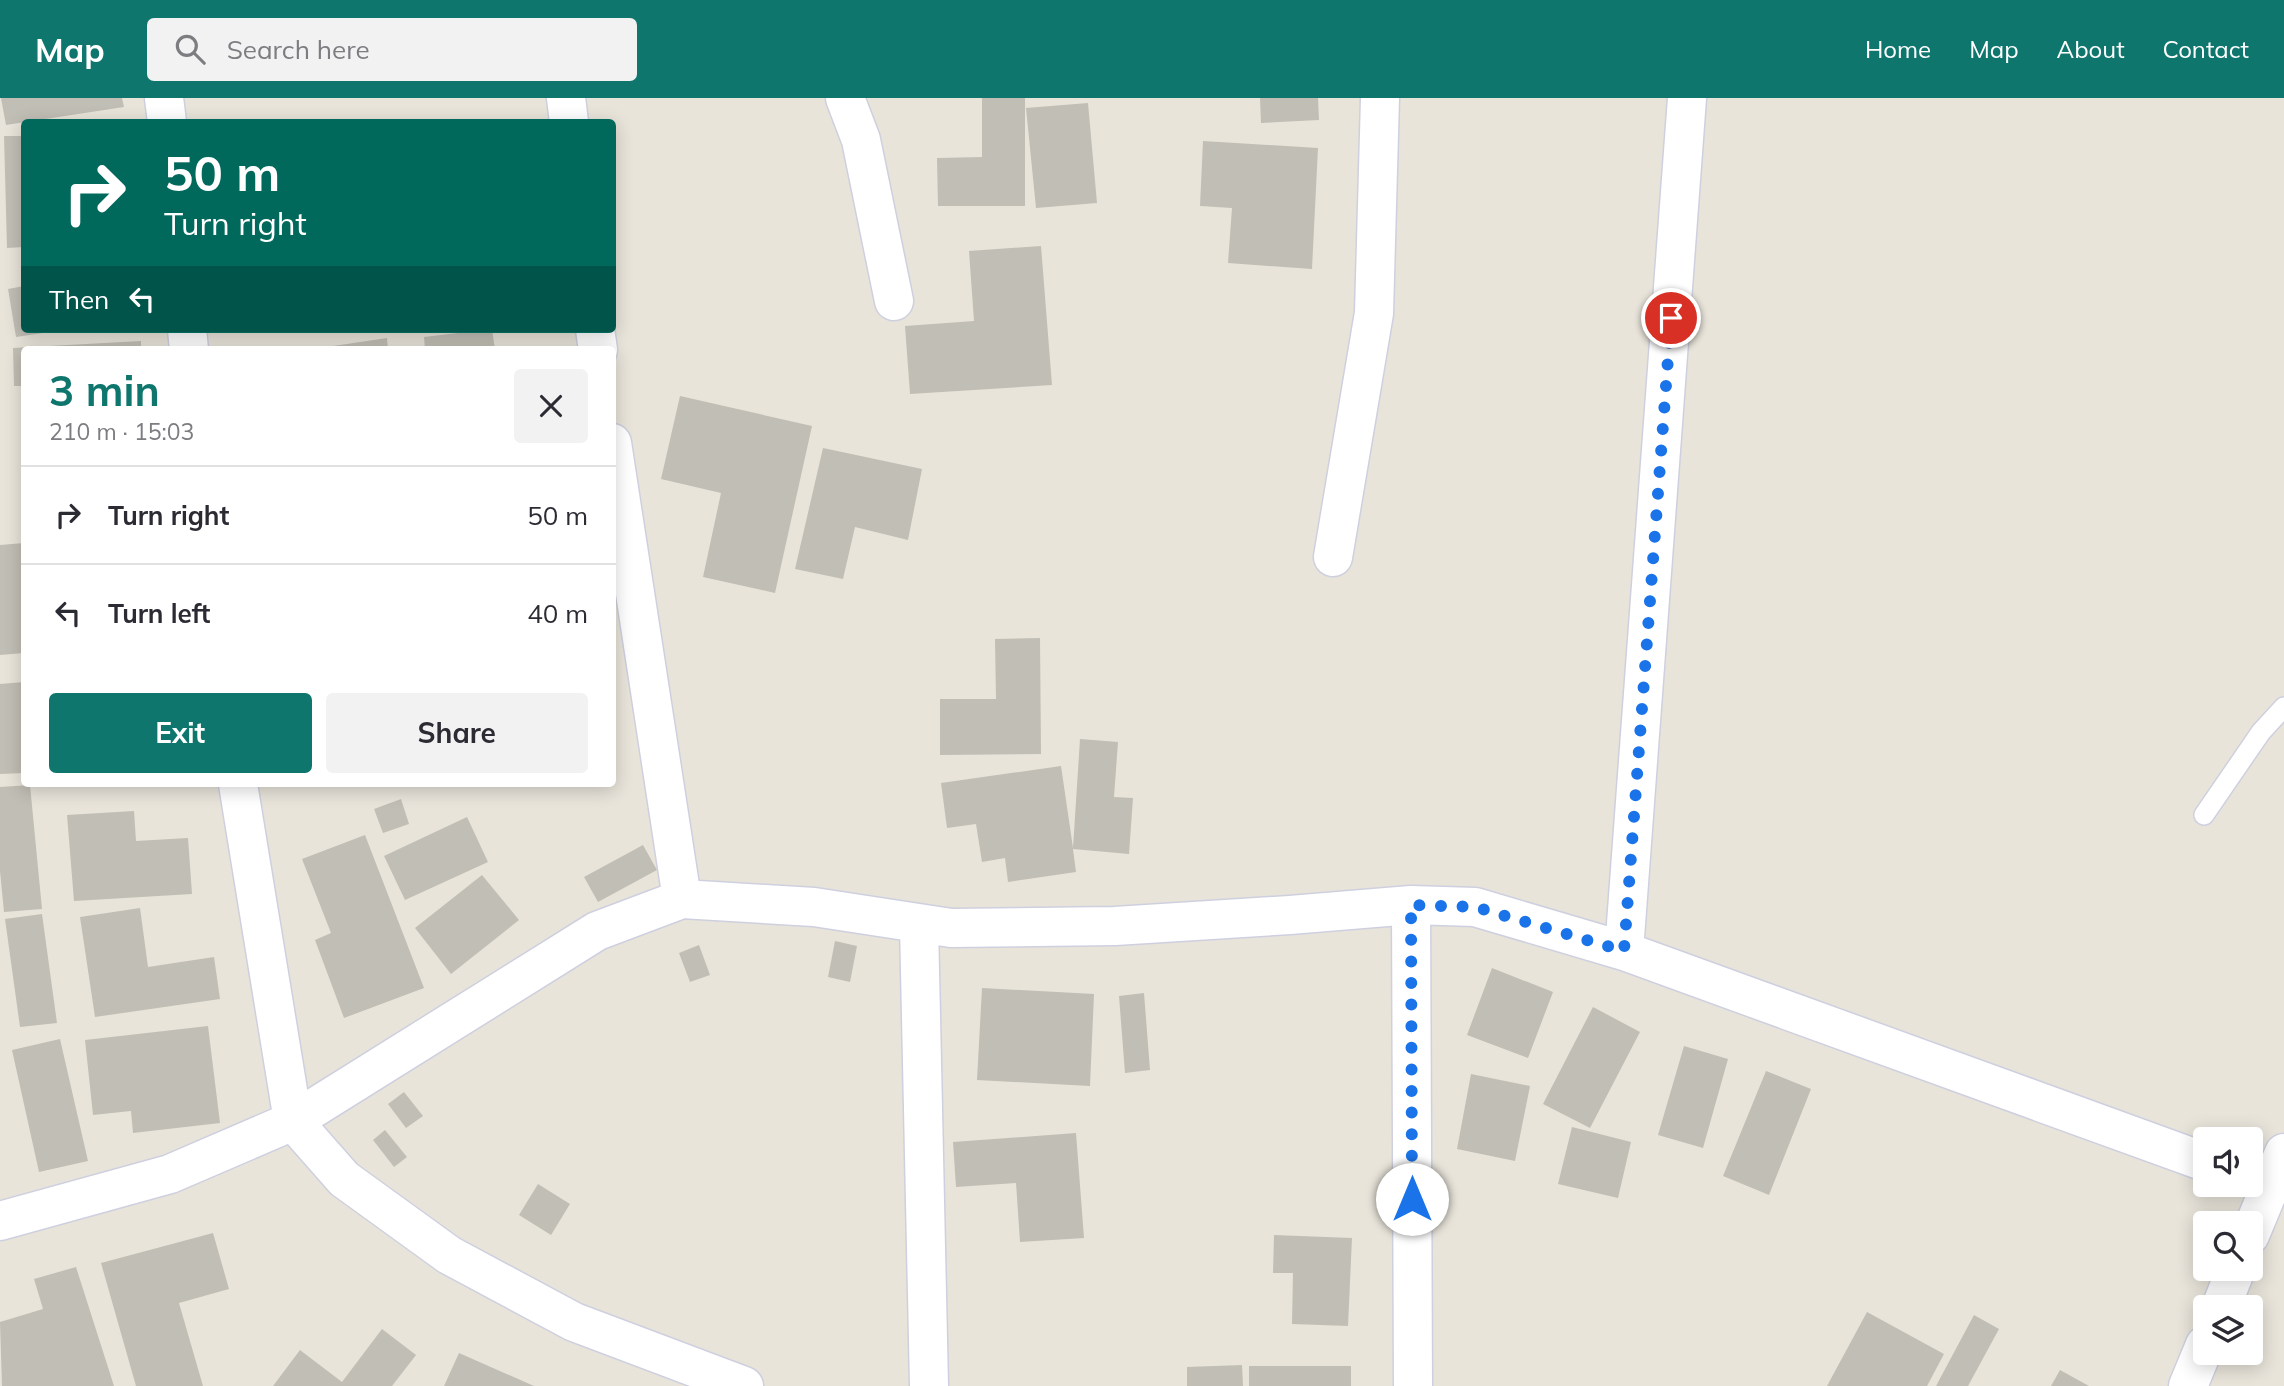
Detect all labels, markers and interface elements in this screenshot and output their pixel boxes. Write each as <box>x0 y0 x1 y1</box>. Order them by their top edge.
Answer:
search box <box>147 18 637 81</box>
text: Map <box>35 29 105 70</box>
icon: search <box>171 30 209 68</box>
text: Search here <box>227 33 370 66</box>
text: Home <box>1865 34 1931 64</box>
text: Map <box>1969 34 2019 64</box>
text: About <box>2057 34 2125 64</box>
text: Contact <box>2163 34 2249 64</box>
text: 50 m <box>164 142 280 203</box>
icon: right <box>49 147 140 238</box>
text: Turn right <box>164 203 307 243</box>
icon: left <box>123 280 161 318</box>
text: Then <box>49 283 109 316</box>
pin <box>1641 288 1701 348</box>
icon: arrive <box>1652 299 1690 337</box>
text: 3 min <box>49 364 160 417</box>
button: close <box>514 369 588 443</box>
text: 210 m · 15:03 <box>49 417 194 446</box>
icon: right <box>49 496 87 534</box>
text: Turn right <box>108 499 229 532</box>
text: 50 m <box>527 499 588 532</box>
icon: left <box>49 594 87 632</box>
text: Turn left <box>108 597 210 630</box>
text: 40 m <box>527 597 588 630</box>
button: Exit <box>49 693 312 773</box>
button: Share <box>326 693 588 773</box>
map controls <box>2193 1127 2263 1365</box>
button: sound <box>2193 1127 2263 1197</box>
position arrow <box>1375 1162 1449 1236</box>
button: search <box>2193 1211 2263 1281</box>
button: layers <box>2193 1295 2263 1365</box>

